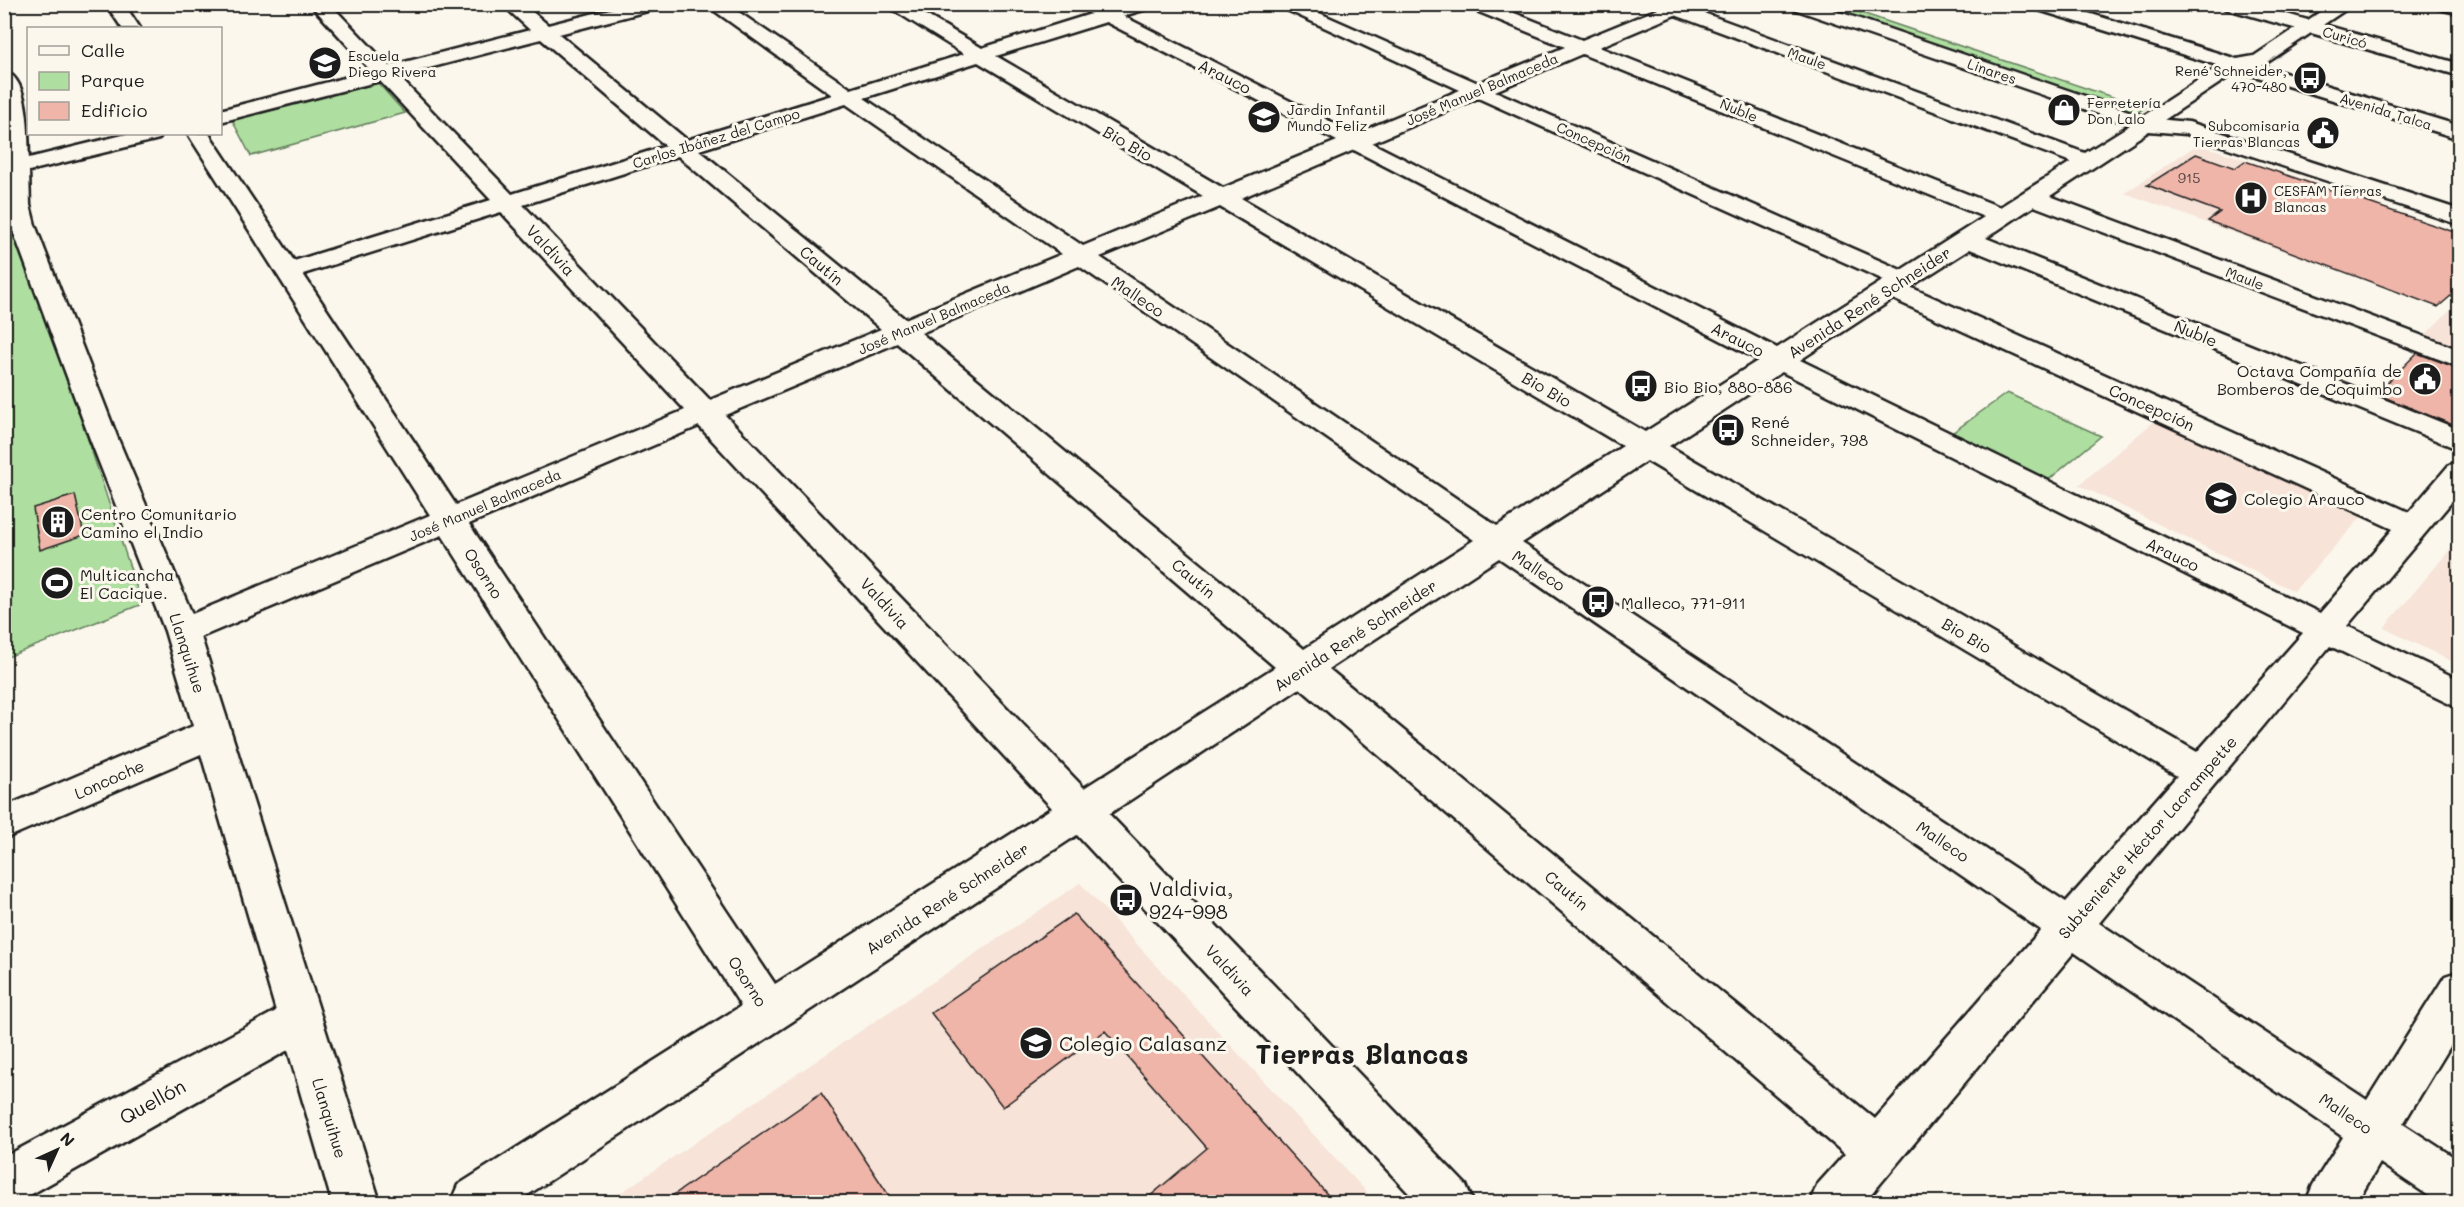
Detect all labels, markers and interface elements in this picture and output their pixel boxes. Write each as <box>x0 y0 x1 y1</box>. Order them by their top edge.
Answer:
street label: Curicó <box>2321 22 2369 52</box>
legend <box>27 27 222 135</box>
text: Calle <box>81 38 125 62</box>
street label: Maule <box>1785 42 1829 74</box>
school or university icon: Escuela Diego Rivera <box>307 45 343 81</box>
place label: Escuela Diego Rivera <box>348 46 437 81</box>
street label: José Manuel Balmaceda <box>1403 48 1561 130</box>
street label: Arauco <box>1195 54 1255 98</box>
street label: Linares <box>1965 54 2019 88</box>
bus stop icon: René Schneider, 470-480 <box>2292 60 2328 96</box>
place label: René Schneider, 470-480 <box>2175 61 2287 96</box>
text: Parque <box>81 68 145 92</box>
street label: Avenida Talca <box>2338 88 2434 134</box>
shop icon: Ferretería Don Lalo <box>2046 92 2082 128</box>
place label: Ferretería Don Lalo <box>2087 93 2161 128</box>
street label: Ñuble <box>1717 94 1761 126</box>
text: Edificio <box>81 98 148 122</box>
school or university icon: Jardin Infantil Mundo Feliz <box>1246 99 1282 135</box>
place label: Jardin Infantil Mundo Feliz <box>1287 100 1386 135</box>
street label: Carlos Ibáñez del Campo <box>630 104 802 172</box>
public building icon: Subcomisaria Tierras Blancas <box>2305 115 2341 151</box>
place label: Subcomisaria Tierras Blancas <box>2193 116 2300 151</box>
street label: Concepción <box>1554 117 1634 167</box>
street label: Bio Bio <box>1099 120 1157 166</box>
house number: 915 <box>2178 168 2200 187</box>
hospital icon: CESFAM Tierras Blancas <box>2233 180 2269 216</box>
place label: CESFAM Tierras Blancas <box>2274 181 2382 216</box>
street label: Valdivia <box>522 220 580 280</box>
street label: Cautín <box>796 241 848 289</box>
street label: Avenida René Schneider <box>1784 241 1954 363</box>
street label: Maule <box>2223 262 2267 294</box>
street label: Malleco <box>1107 271 1169 321</box>
street label: José Manuel Balmaceda <box>855 277 1013 359</box>
street label: Ñuble <box>2171 315 2221 351</box>
street label: Arauco <box>1708 317 1768 361</box>
place label: Octava Compañía de Bomberos de Coquimbo <box>2217 360 2402 399</box>
public building icon: Octava Compañía de Bomberos de Coquimbo <box>2407 361 2443 397</box>
street label: Bio Bio <box>1518 366 1576 412</box>
bus stop icon: Bio Bio, 880-886 <box>1623 368 1659 404</box>
place label: Bio Bio, 880-886 <box>1664 376 1793 397</box>
street label: Concepción <box>2106 379 2198 435</box>
place label: René Schneider, 798 <box>1751 411 1868 450</box>
bus stop icon: René Schneider, 798 <box>1710 412 1746 448</box>
street label: José Manuel Balmaceda <box>406 464 564 546</box>
school or university icon: Colegio Arauco <box>2203 480 2239 516</box>
place label: Colegio Arauco <box>2244 488 2364 509</box>
place label: Centro Comunitario Camino el Indio <box>81 503 236 542</box>
building icon: Centro Comunitario Camino el Indio <box>40 504 76 540</box>
street label: Arauco <box>2143 532 2203 576</box>
street label: Osorno <box>460 544 508 602</box>
street label: Malleco <box>1508 545 1570 595</box>
street label: Cautín <box>1168 554 1220 602</box>
place label: Multicancha El Cacique. <box>80 564 174 603</box>
sports icon: Multicancha El Cacique. <box>39 565 75 601</box>
street label: Valdivia <box>856 573 914 633</box>
street label: Avenida René Schneider <box>1270 574 1440 696</box>
bus stop icon: Malleco, 771-911 <box>1580 584 1616 620</box>
place label: Malleco, 771-911 <box>1621 592 1746 613</box>
street label: Llanquihue <box>165 610 211 696</box>
street label: Bio Bio <box>1938 612 1996 658</box>
street label: Subteniente Héctor Lacrampette <box>2053 731 2241 943</box>
street label: Loncoche <box>71 754 147 804</box>
street label: Malleco <box>1912 816 1974 866</box>
street label: Avenida René Schneider <box>862 837 1032 959</box>
street label: Cautín <box>1541 866 1593 914</box>
place label: Valdivia, 924-998 <box>1149 875 1233 924</box>
bus stop icon: Valdivia, 924-998 <box>1108 882 1144 918</box>
street label: Valdivia <box>1201 940 1259 1000</box>
street label: Osorno <box>724 952 772 1010</box>
school or university icon: Colegio Calasanz <box>1018 1025 1054 1061</box>
place label: Colegio Calasanz <box>1059 1030 1227 1056</box>
district label: Tierras Blancas <box>1255 1036 1469 1071</box>
street label: Quellón <box>114 1072 190 1130</box>
street label: Llanquihue <box>308 1075 352 1161</box>
street label: Malleco <box>2315 1088 2377 1138</box>
north arrow <box>27 1120 87 1180</box>
text: N <box>56 1127 80 1151</box>

